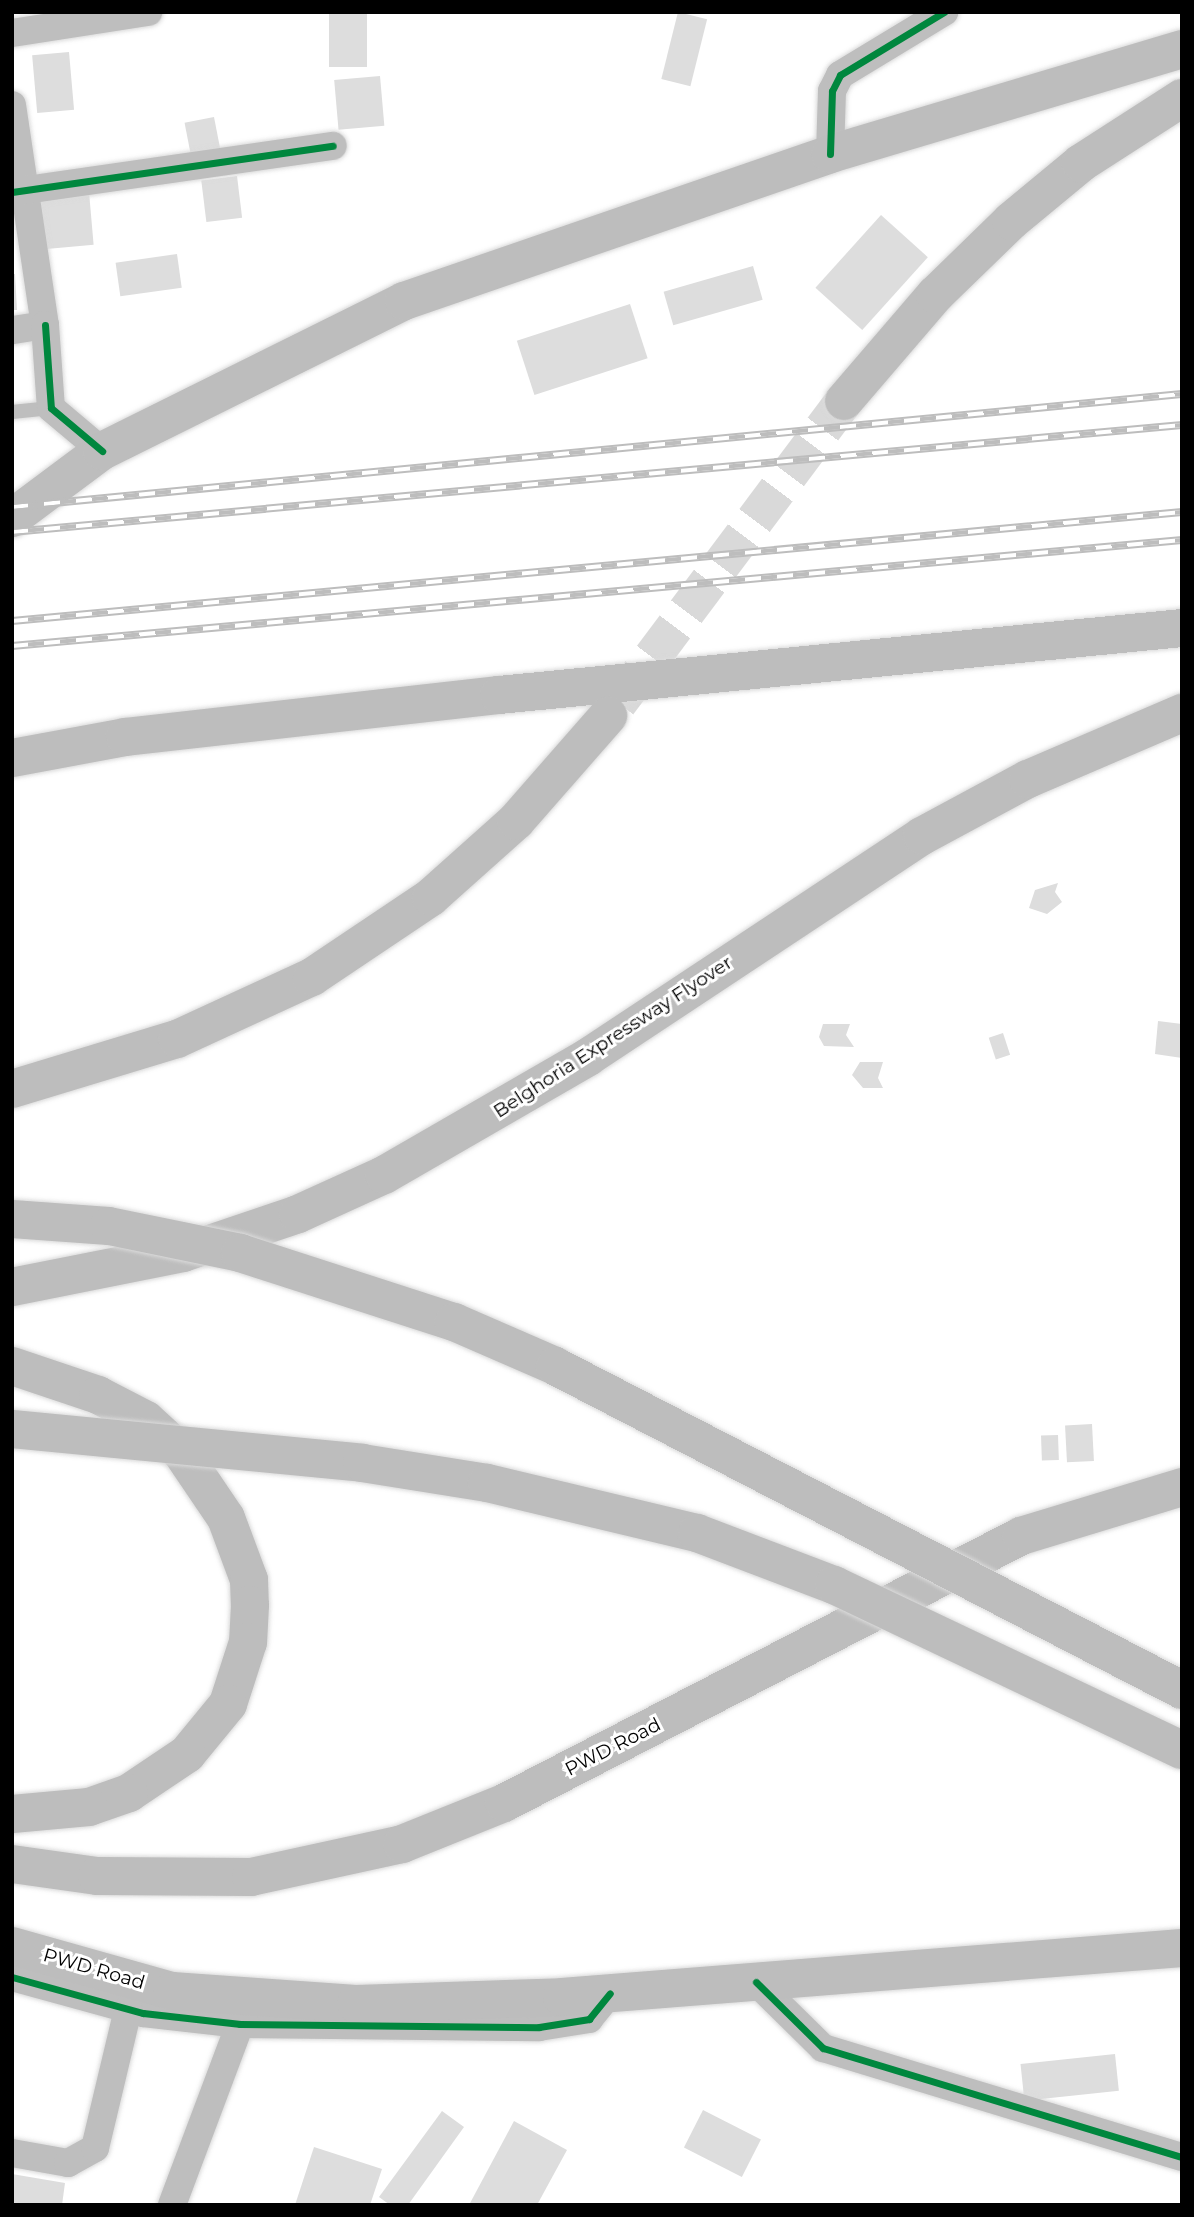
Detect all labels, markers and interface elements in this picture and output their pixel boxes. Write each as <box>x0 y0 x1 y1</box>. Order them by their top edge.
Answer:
street label: Belghoria Expressway Flyover <box>489 951 737 1123</box>
street label: PWD Road <box>561 1713 665 1781</box>
street label: PWD Road <box>41 1944 147 1994</box>

